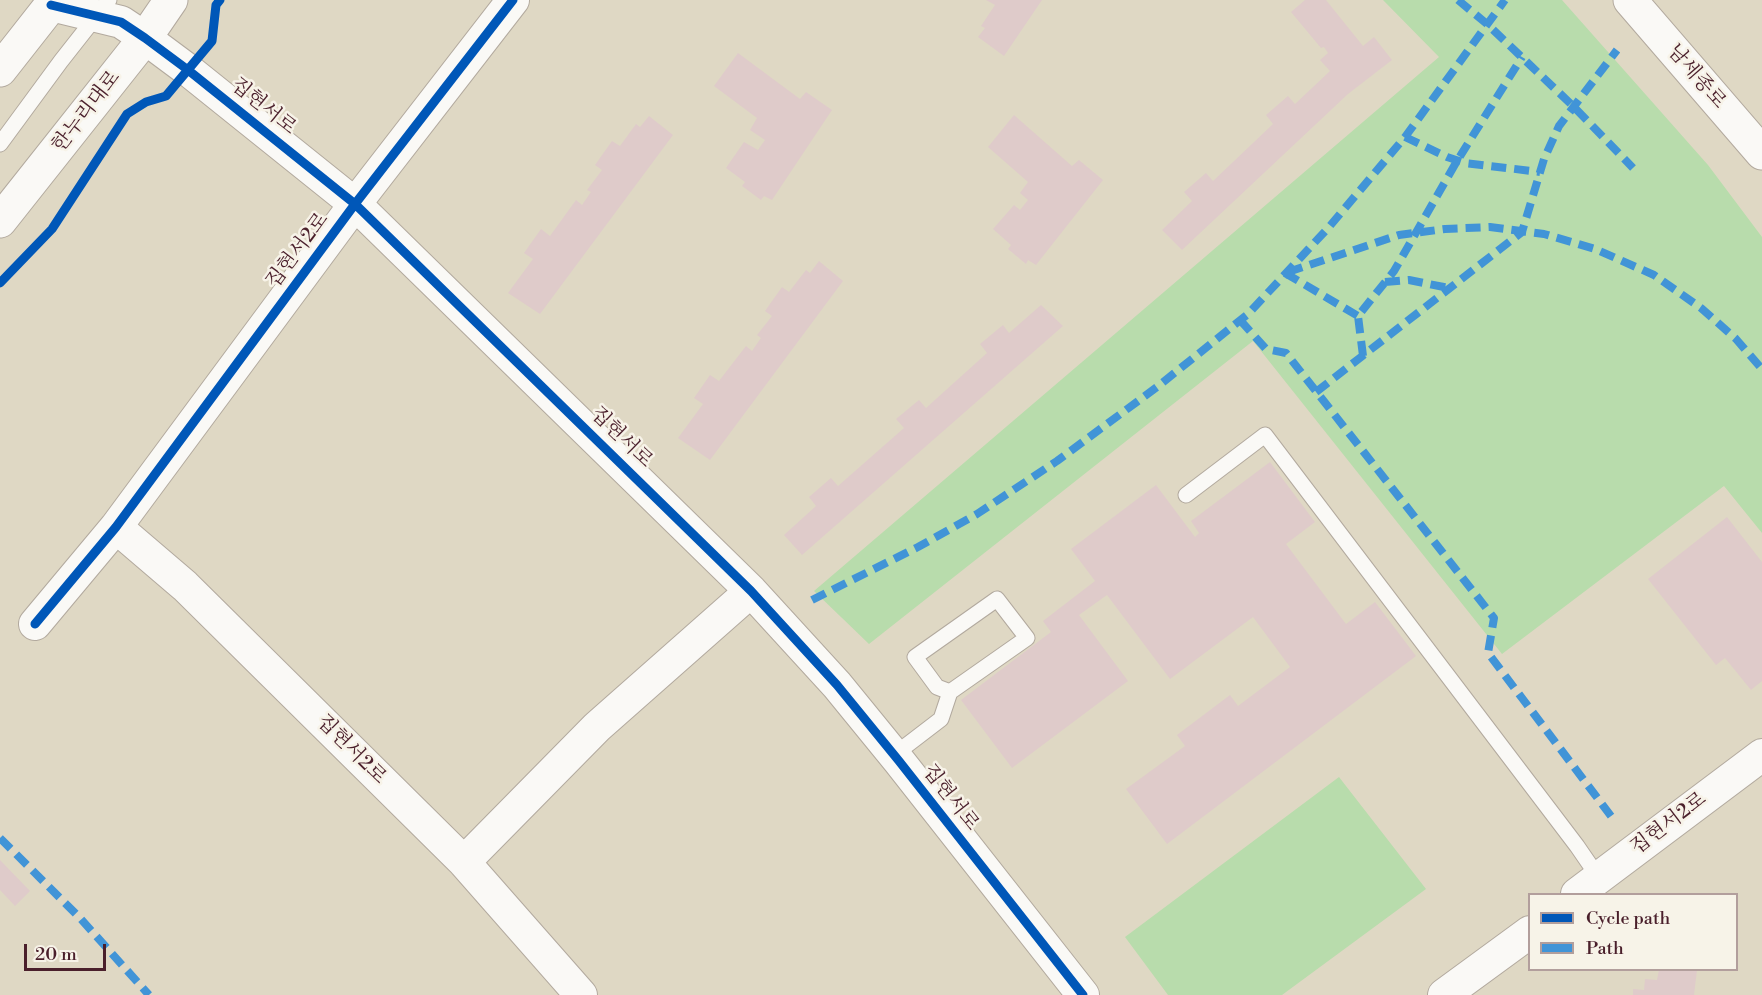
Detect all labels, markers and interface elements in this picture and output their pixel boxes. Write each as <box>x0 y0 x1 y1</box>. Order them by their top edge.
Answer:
street label: 남세종로 <box>1662 40 1730 114</box>
street label: 한누리대로 <box>48 67 126 157</box>
street label: 집현서로 <box>225 73 301 141</box>
street label: 집현서2로 <box>262 208 334 294</box>
street label: 집현서로 <box>585 403 657 473</box>
street label: 집현서2로 <box>311 710 391 790</box>
street label: 집현서로 <box>917 760 983 836</box>
street label: 집현서2로 <box>1626 788 1712 860</box>
legend <box>1528 893 1738 971</box>
text: Cycle path <box>1586 907 1670 930</box>
scale bar <box>27 932 110 970</box>
text: Path <box>1586 937 1624 960</box>
text: 20 m <box>35 943 77 966</box>

